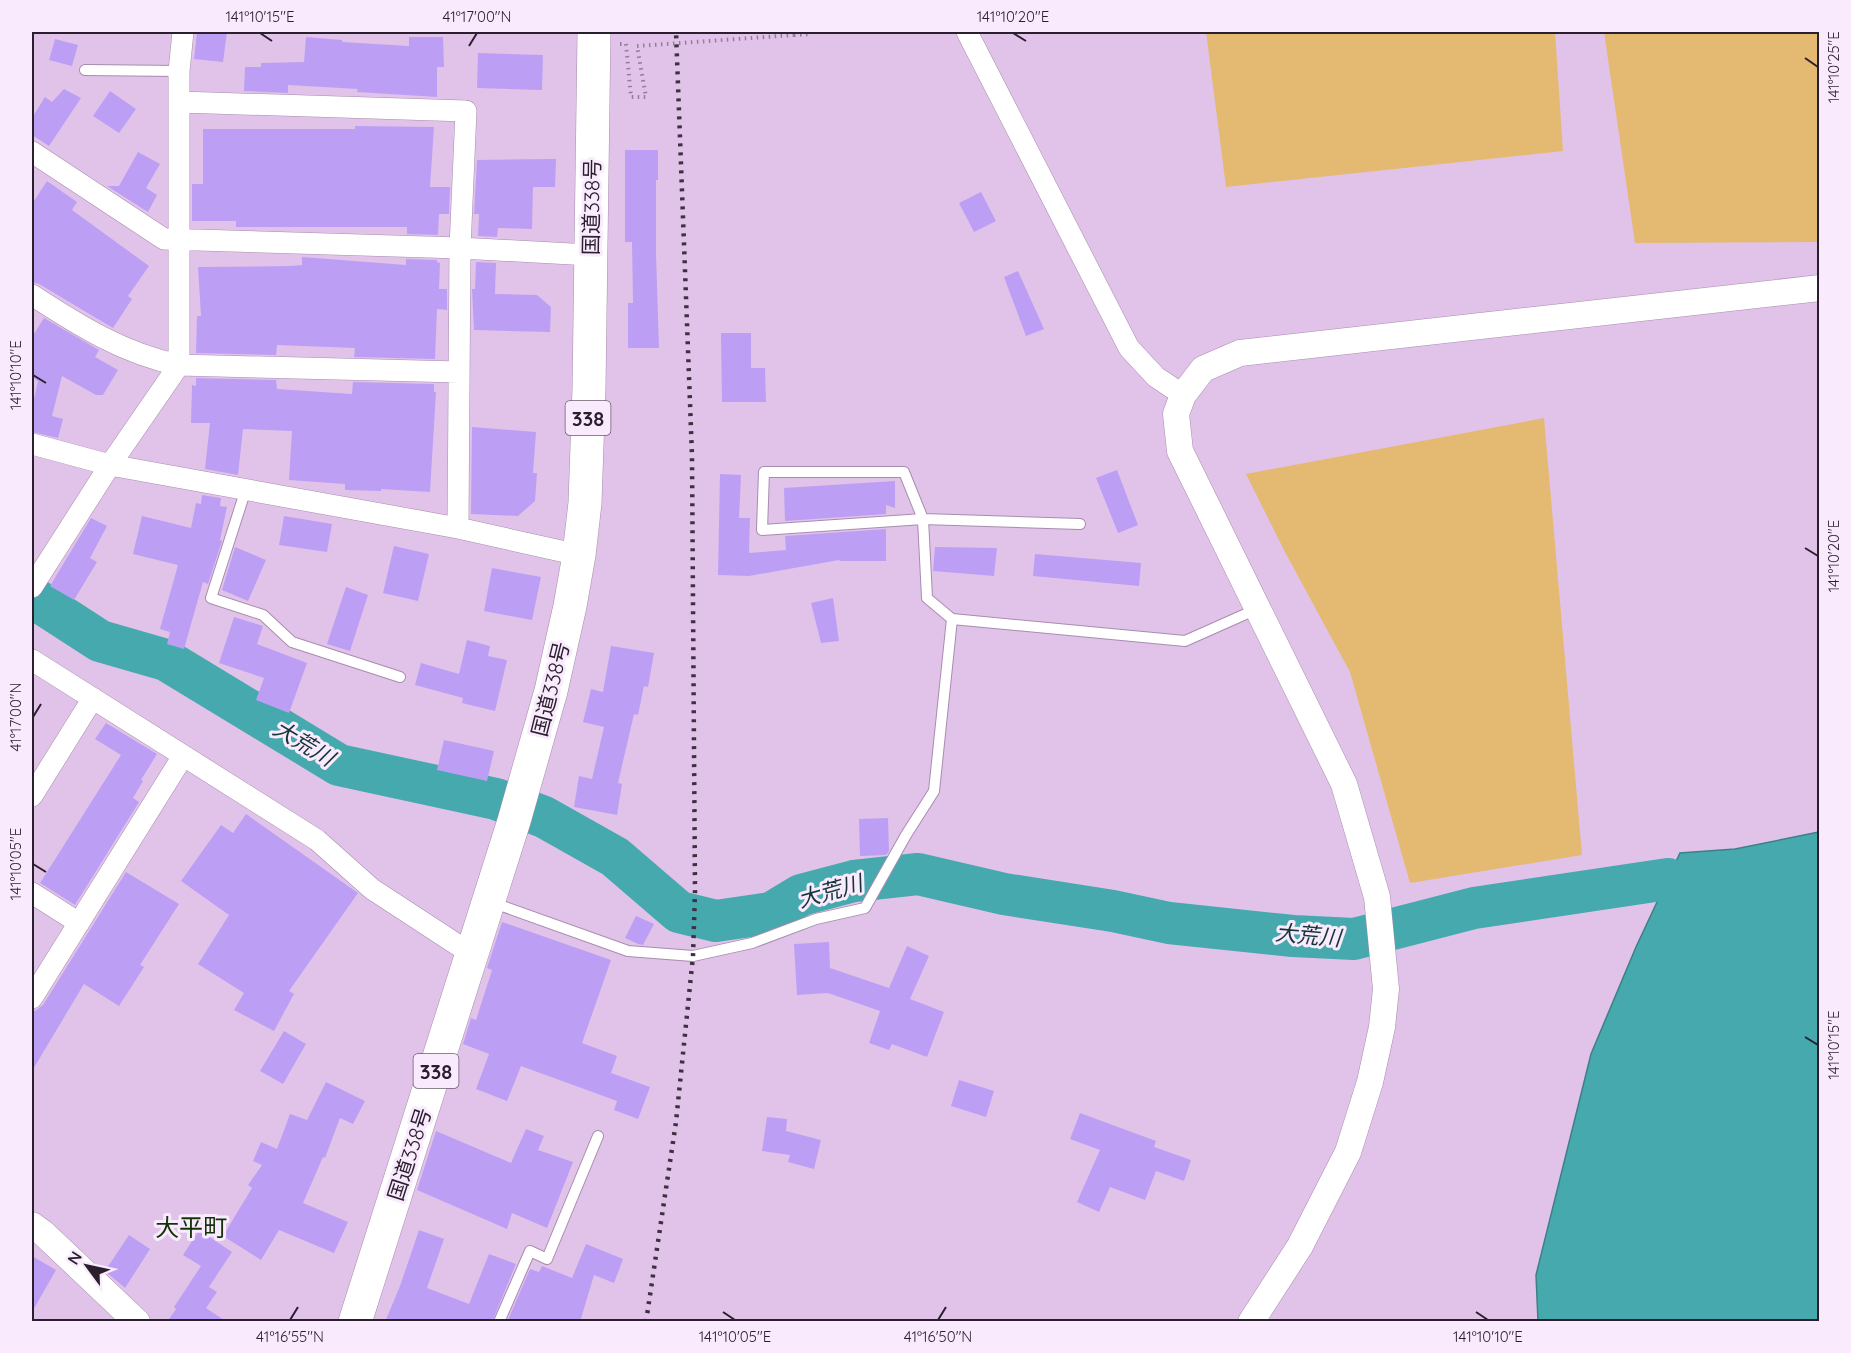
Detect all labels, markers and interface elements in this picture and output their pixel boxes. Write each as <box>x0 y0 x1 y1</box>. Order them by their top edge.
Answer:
text: 141°10'15"E <box>225 7 295 26</box>
text: 41°17'00"N <box>443 7 511 26</box>
text: 141°10'20"E <box>977 7 1049 26</box>
text: 141°10'25"E <box>1824 31 1843 103</box>
street label: 国道338号 <box>577 159 605 255</box>
text: 141°10'10"E <box>6 340 25 410</box>
road number: 338 <box>566 401 610 435</box>
text: 141°10'20"E <box>1824 520 1843 592</box>
street label: 国道338号 <box>526 639 574 739</box>
text: 41°17'00"N <box>6 683 25 751</box>
water label: 大荒川 <box>268 714 341 773</box>
text: 141°10'05"E <box>6 828 25 900</box>
water label: 大荒川 <box>794 868 867 914</box>
water label: 大荒川 <box>1274 918 1344 952</box>
text: 141°10'15"E <box>1824 1010 1843 1080</box>
road number: 338 <box>414 1054 458 1088</box>
street label: 国道338号 <box>382 1104 436 1204</box>
district label: 大平町 <box>155 1212 227 1242</box>
north arrow <box>57 1236 117 1296</box>
text: N <box>63 1247 86 1268</box>
text: 41°16'55"N <box>256 1327 324 1346</box>
text: 141°10'05"E <box>699 1327 771 1346</box>
text: 41°16'50"N <box>904 1327 972 1346</box>
text: 141°10'10"E <box>1453 1327 1523 1346</box>

